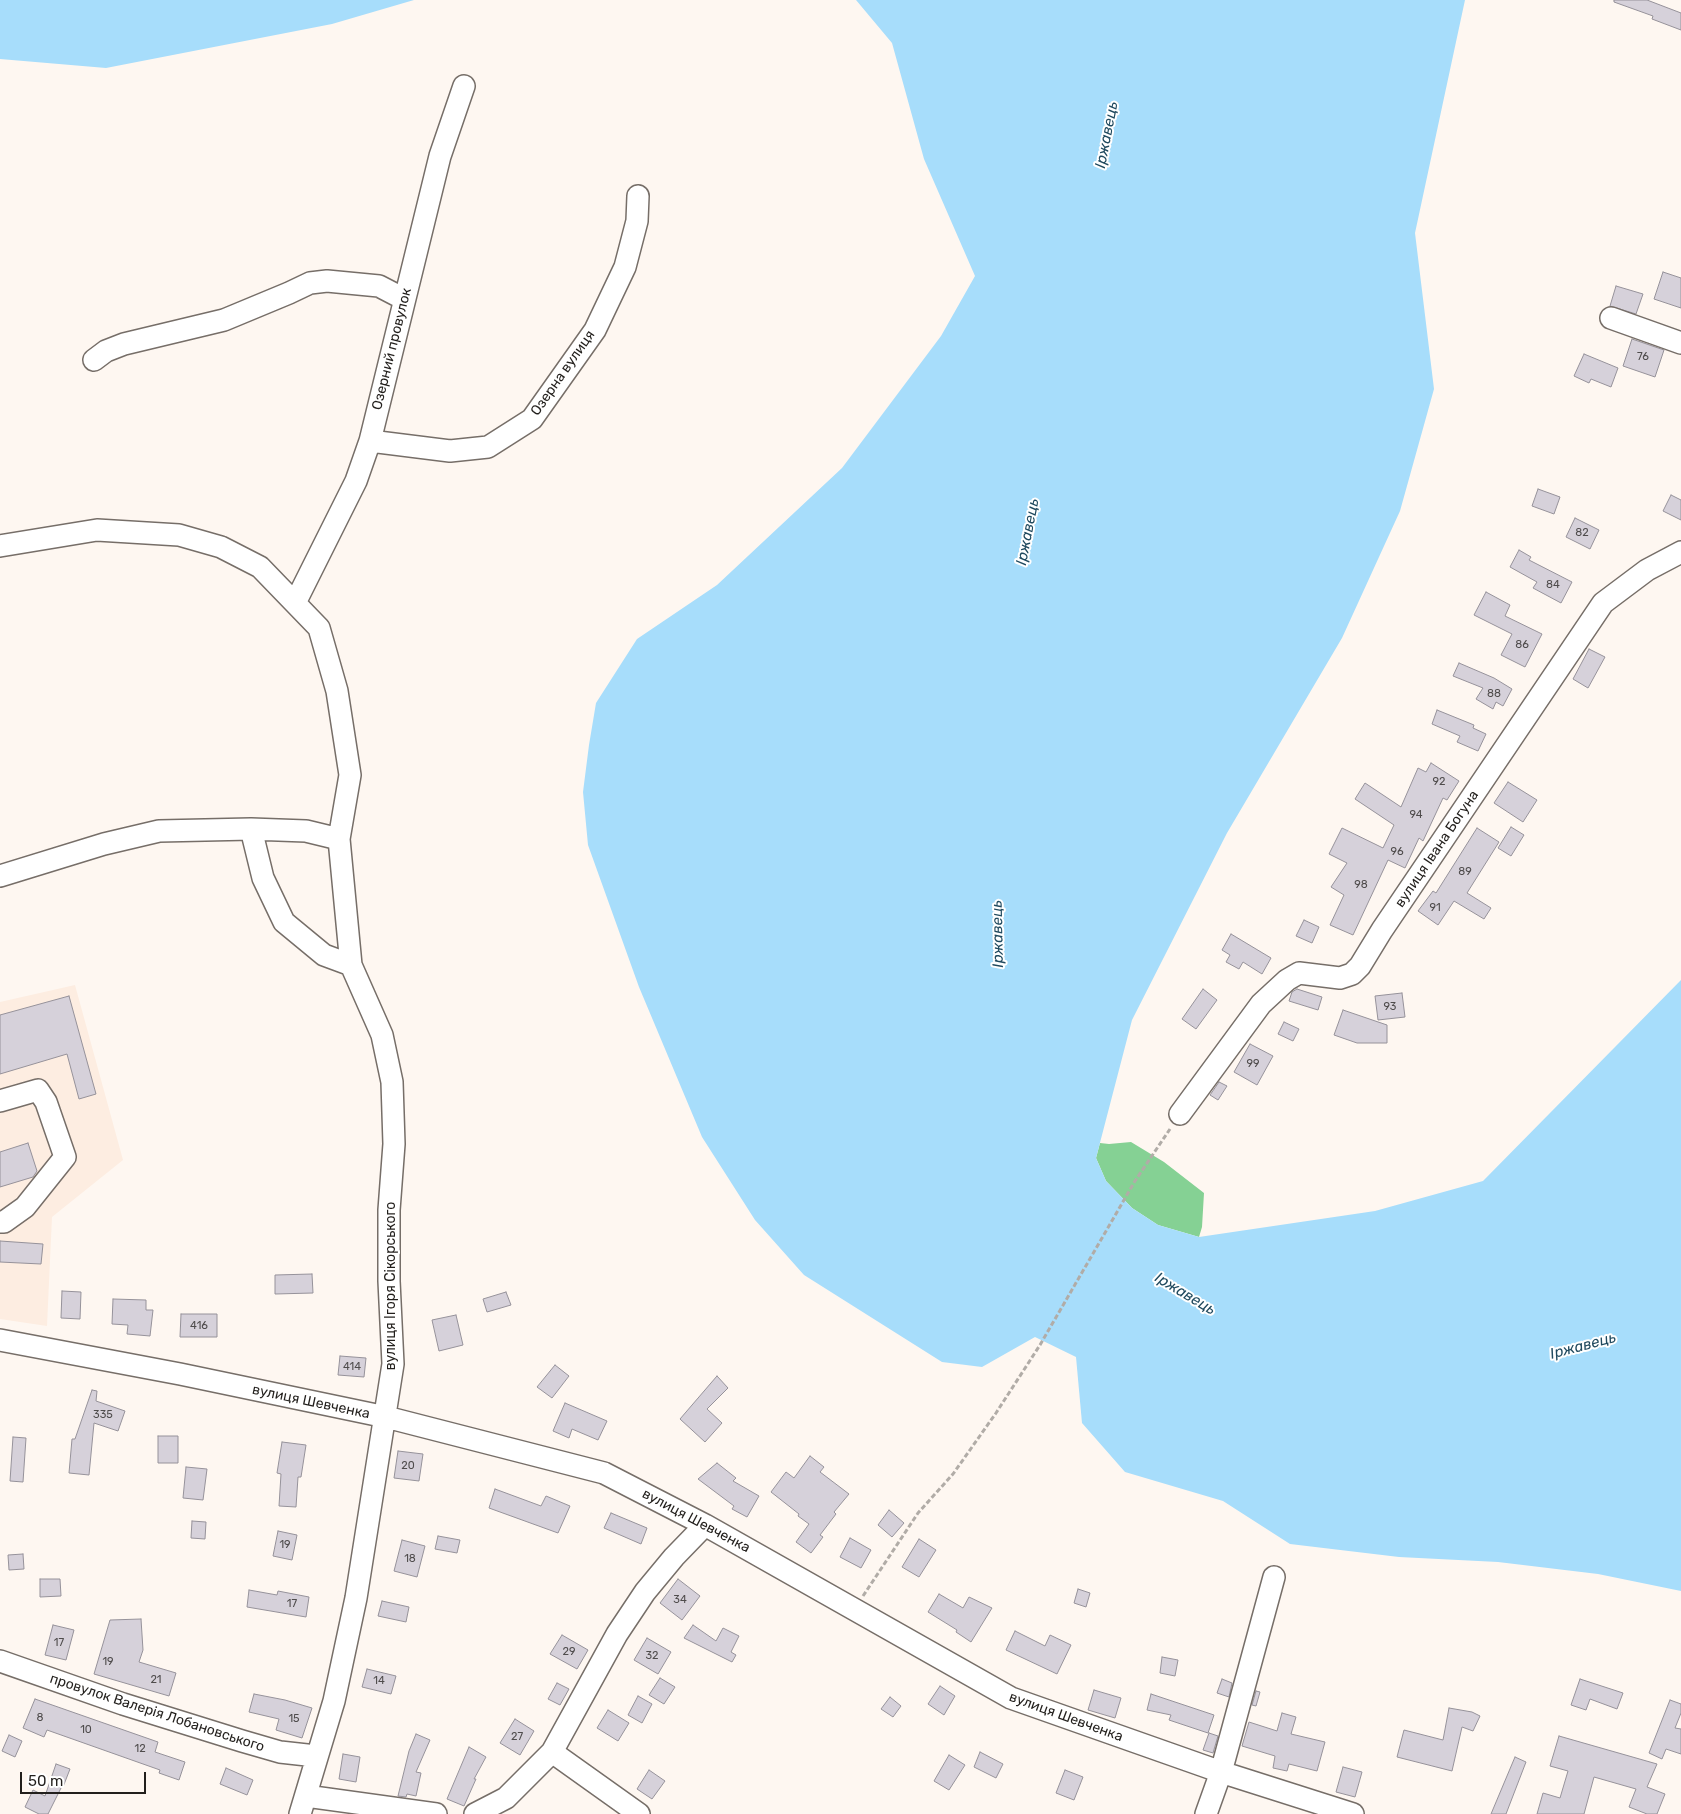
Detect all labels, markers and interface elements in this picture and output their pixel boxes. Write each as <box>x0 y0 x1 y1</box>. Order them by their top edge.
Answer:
water label: Іржавець <box>1092 100 1122 170</box>
street label: Озерний провулок <box>369 286 415 412</box>
street label: Озерна вулиця <box>527 327 599 419</box>
house number: 76 <box>1637 350 1649 364</box>
water label: Іржавець <box>1013 497 1043 567</box>
house number: 82 <box>1575 526 1589 540</box>
house number: 84 <box>1546 578 1560 592</box>
house number: 86 <box>1515 638 1529 652</box>
house number: 88 <box>1487 687 1501 701</box>
house number: 92 <box>1433 775 1445 789</box>
street label: вулиця Івана Богуна <box>1392 787 1482 911</box>
house number: 94 <box>1409 808 1423 822</box>
house number: 96 <box>1390 845 1404 859</box>
house number: 89 <box>1458 865 1472 879</box>
house number: 98 <box>1354 878 1368 892</box>
water label: Іржавець <box>988 900 1008 968</box>
house number: 91 <box>1429 901 1441 915</box>
house number: 93 <box>1384 1000 1396 1014</box>
house number: 99 <box>1246 1057 1260 1071</box>
street label: вулиця Ігоря Сікорського <box>383 1202 399 1370</box>
water label: Іржавець <box>1151 1269 1219 1319</box>
house number: 416 <box>190 1319 208 1333</box>
water label: Іржавець <box>1548 1329 1618 1363</box>
house number: 414 <box>343 1360 361 1374</box>
street label: вулиця Шевченка <box>251 1381 371 1423</box>
house number: 335 <box>93 1408 113 1422</box>
house number: 20 <box>401 1459 415 1473</box>
street label: вулиця Шевченка <box>639 1485 753 1557</box>
house number: 19 <box>279 1538 291 1552</box>
house number: 18 <box>404 1552 416 1566</box>
house number: 34 <box>673 1593 687 1607</box>
house number: 17 <box>287 1597 297 1611</box>
house number: 17 <box>54 1636 64 1650</box>
house number: 29 <box>563 1645 575 1659</box>
house number: 32 <box>645 1649 659 1663</box>
house number: 19 <box>102 1655 114 1669</box>
street label: провулок Валерія Лобановського <box>48 1670 266 1756</box>
house number: 21 <box>150 1673 162 1687</box>
house number: 14 <box>373 1674 385 1688</box>
street label: вулиця Шевченка <box>1007 1689 1125 1745</box>
house number: 8 <box>37 1711 43 1725</box>
house number: 15 <box>288 1712 300 1726</box>
house number: 10 <box>80 1723 92 1737</box>
house number: 27 <box>511 1730 523 1744</box>
house number: 12 <box>134 1742 146 1756</box>
scale bar <box>22 1762 149 1794</box>
text: 50 m <box>28 1772 63 1790</box>

